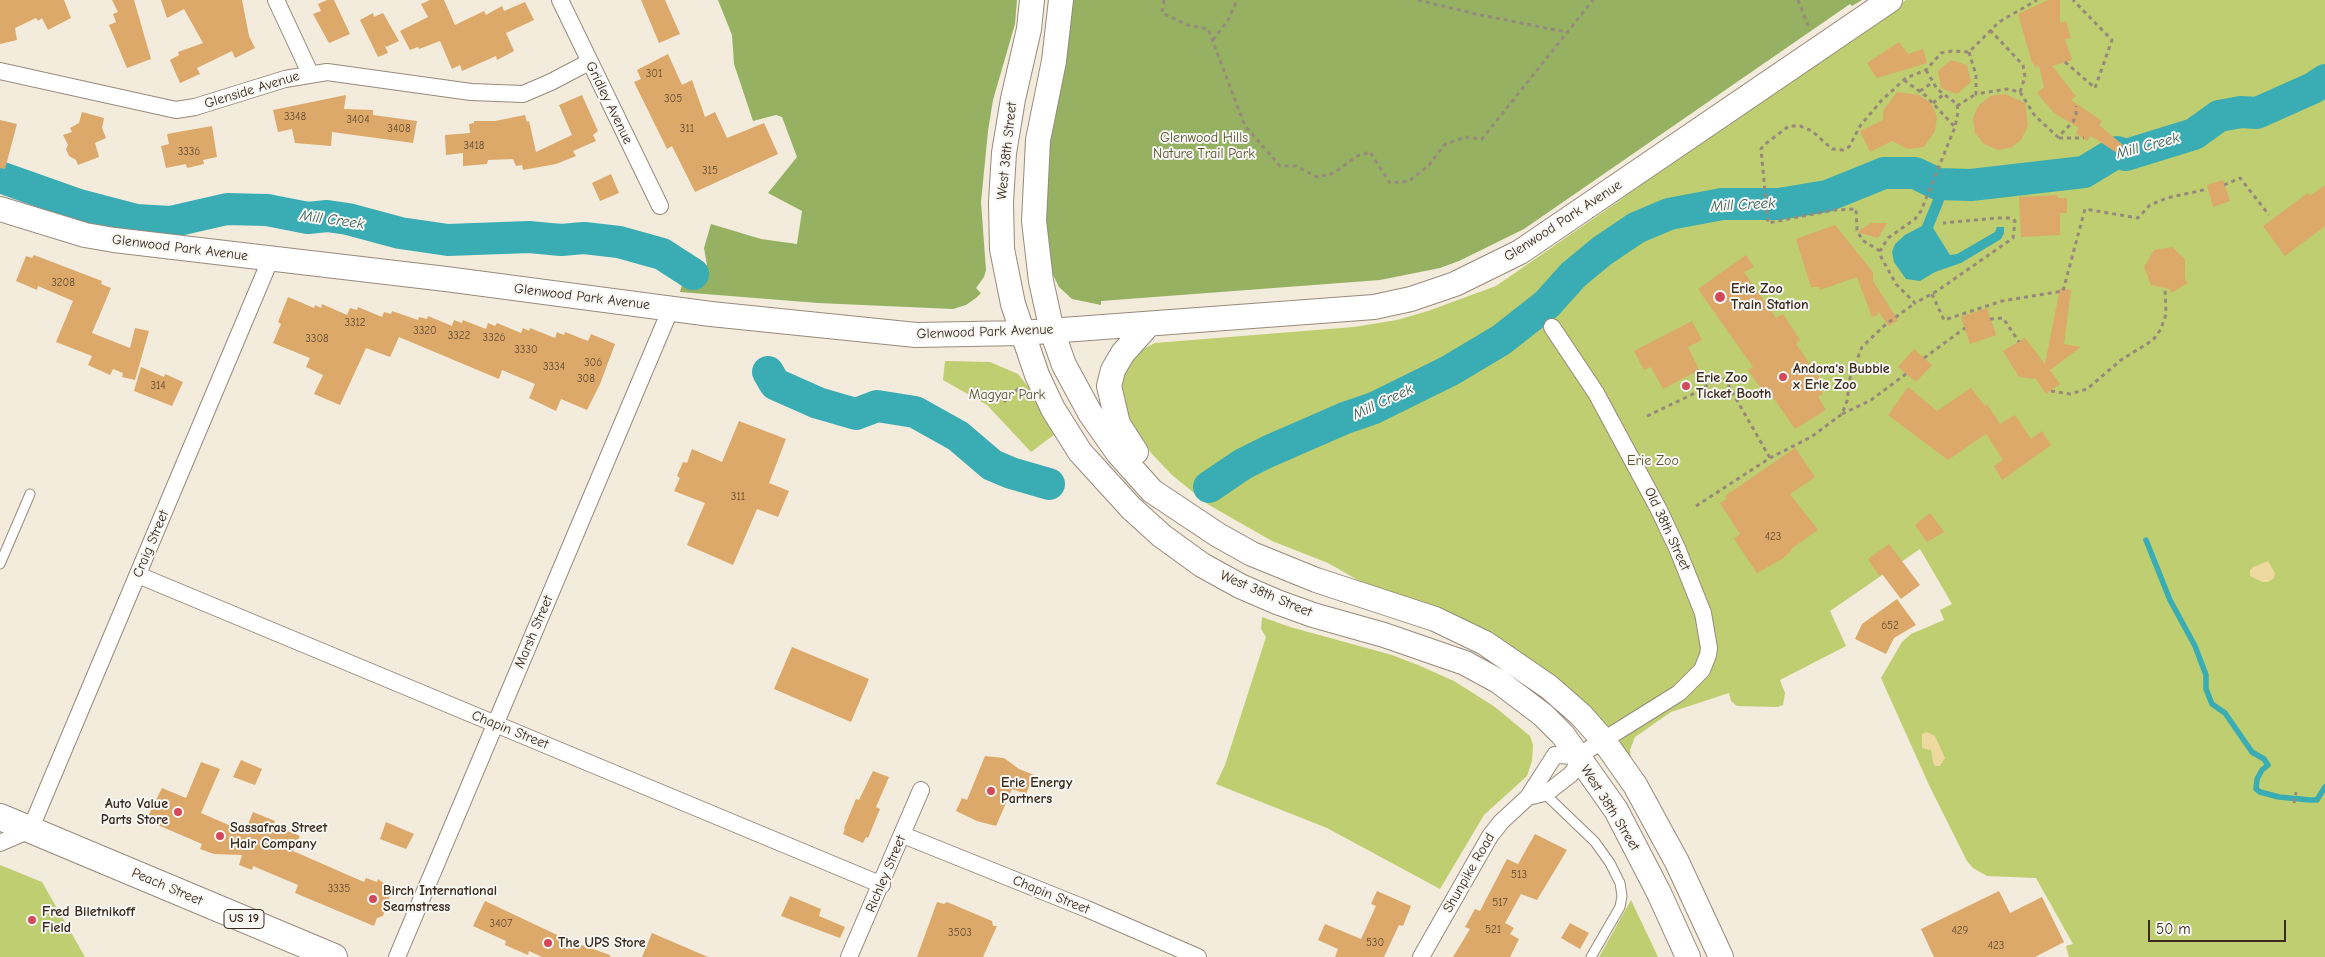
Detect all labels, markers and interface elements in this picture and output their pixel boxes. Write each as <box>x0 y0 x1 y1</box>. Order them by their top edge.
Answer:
street label: Gridley Avenue <box>582 59 636 147</box>
house number: 301 <box>646 67 662 81</box>
street label: Glenside Avenue <box>202 68 302 112</box>
house number: 305 <box>664 92 682 106</box>
street label: West 38th Street <box>994 101 1020 201</box>
house number: 3348 <box>284 110 306 124</box>
house number: 3404 <box>347 113 369 127</box>
house number: 3408 <box>387 122 411 136</box>
house number: 311 <box>680 122 694 136</box>
water label: Mill Creek <box>2114 129 2182 163</box>
park label: Glenwood Hills Nature Trail Park <box>1153 130 1255 162</box>
house number: 3418 <box>464 139 484 153</box>
house number: 3336 <box>178 145 200 159</box>
house number: 315 <box>702 164 718 178</box>
street label: Glenwood Park Avenue <box>1501 177 1625 265</box>
water label: Mill Creek <box>1710 194 1776 216</box>
water label: Mill Creek <box>299 207 365 233</box>
street label: Glenwood Park Avenue <box>111 231 249 265</box>
house number: 3208 <box>51 276 75 290</box>
street label: Glenwood Park Avenue <box>513 280 651 314</box>
place label: Erie Zoo Train Station <box>1731 281 1809 314</box>
marker: Erie Zoo Train Station <box>1713 290 1727 304</box>
house number: 3312 <box>344 316 366 330</box>
street label: Glenwood Park Avenue <box>916 321 1054 343</box>
house number: 3320 <box>413 324 437 338</box>
house number: 3322 <box>448 329 470 343</box>
house number: 3326 <box>483 331 505 345</box>
house number: 3308 <box>305 332 329 346</box>
house number: 3330 <box>514 343 538 357</box>
house number: 306 <box>584 356 602 370</box>
house number: 3334 <box>543 360 565 374</box>
place label: Andora's Bubble x Erie Zoo <box>1793 361 1890 394</box>
place label: Erie Zoo Ticket Booth <box>1696 370 1771 402</box>
marker: Andora's Bubble x Erie Zoo <box>1777 371 1789 383</box>
house number: 308 <box>577 372 595 386</box>
house number: 314 <box>150 379 166 393</box>
water label: Mill Creek <box>1350 380 1416 424</box>
marker: Erie Zoo Ticket Booth <box>1680 380 1692 392</box>
park label: Magyar Park <box>969 387 1045 403</box>
park label: Erie Zoo <box>1627 453 1679 469</box>
street label: Old 38th Street <box>1640 485 1694 573</box>
house number: 311 <box>731 490 745 504</box>
street label: Craig Street <box>129 508 173 580</box>
house number: 423 <box>1765 530 1781 544</box>
street label: West 38th Street <box>1218 567 1314 621</box>
street label: Marsh Street <box>511 593 557 671</box>
house number: 652 <box>1881 619 1899 633</box>
street label: Chapin Street <box>469 707 551 753</box>
street label: West 38th Street <box>1577 762 1643 854</box>
place label: Erie Energy Partners <box>1001 775 1072 808</box>
marker: Erie Energy Partners <box>985 785 997 797</box>
place label: Auto Value Parts Store <box>101 796 168 829</box>
marker: Auto Value Parts Store <box>172 806 184 818</box>
place label: Sassafras Street Hair Company <box>230 820 327 852</box>
marker: Sassafras Street Hair Company <box>214 830 226 842</box>
street label: Shunpike Road <box>1439 830 1499 916</box>
street label: Richley Street <box>862 833 910 915</box>
street label: Peach Street <box>129 865 205 909</box>
house number: 513 <box>1511 868 1527 882</box>
street label: Chapin Street <box>1010 872 1092 918</box>
house number: 3335 <box>328 882 350 896</box>
place label: Birch International Seamstress <box>383 883 497 916</box>
marker: Birch International Seamstress <box>367 893 379 905</box>
house number: 517 <box>1492 896 1508 910</box>
place label: Fred Biletnikoff Field <box>42 904 135 936</box>
road number: US 19 <box>224 910 264 929</box>
scale bar <box>2150 910 2288 942</box>
marker: Fred Biletnikoff Field <box>26 914 38 926</box>
house number: 3407 <box>490 917 512 931</box>
text: 50 m <box>2156 920 2191 938</box>
house number: 521 <box>1485 923 1501 937</box>
house number: 429 <box>1952 924 1968 938</box>
house number: 3503 <box>948 926 972 940</box>
place label: The UPS Store <box>558 935 646 951</box>
house number: 530 <box>1366 936 1384 950</box>
marker: The UPS Store <box>542 937 554 949</box>
house number: 423 <box>1988 939 2004 953</box>

